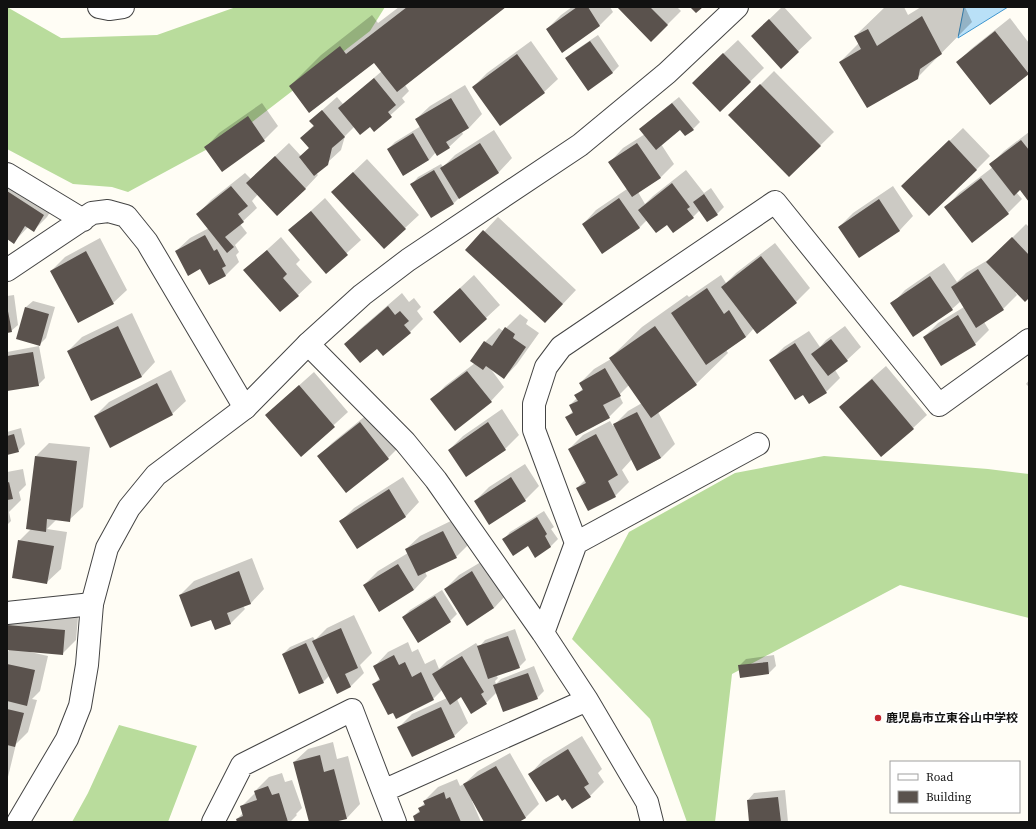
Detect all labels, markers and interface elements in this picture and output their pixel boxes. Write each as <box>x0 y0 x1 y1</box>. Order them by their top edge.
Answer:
place label: 鹿児島市立東谷山中学校 <box>886 710 1018 726</box>
marker: 鹿児島市立東谷山中学校 <box>873 713 883 723</box>
legend <box>890 761 1020 813</box>
text: Road <box>926 769 953 785</box>
text: Building <box>926 789 971 805</box>

